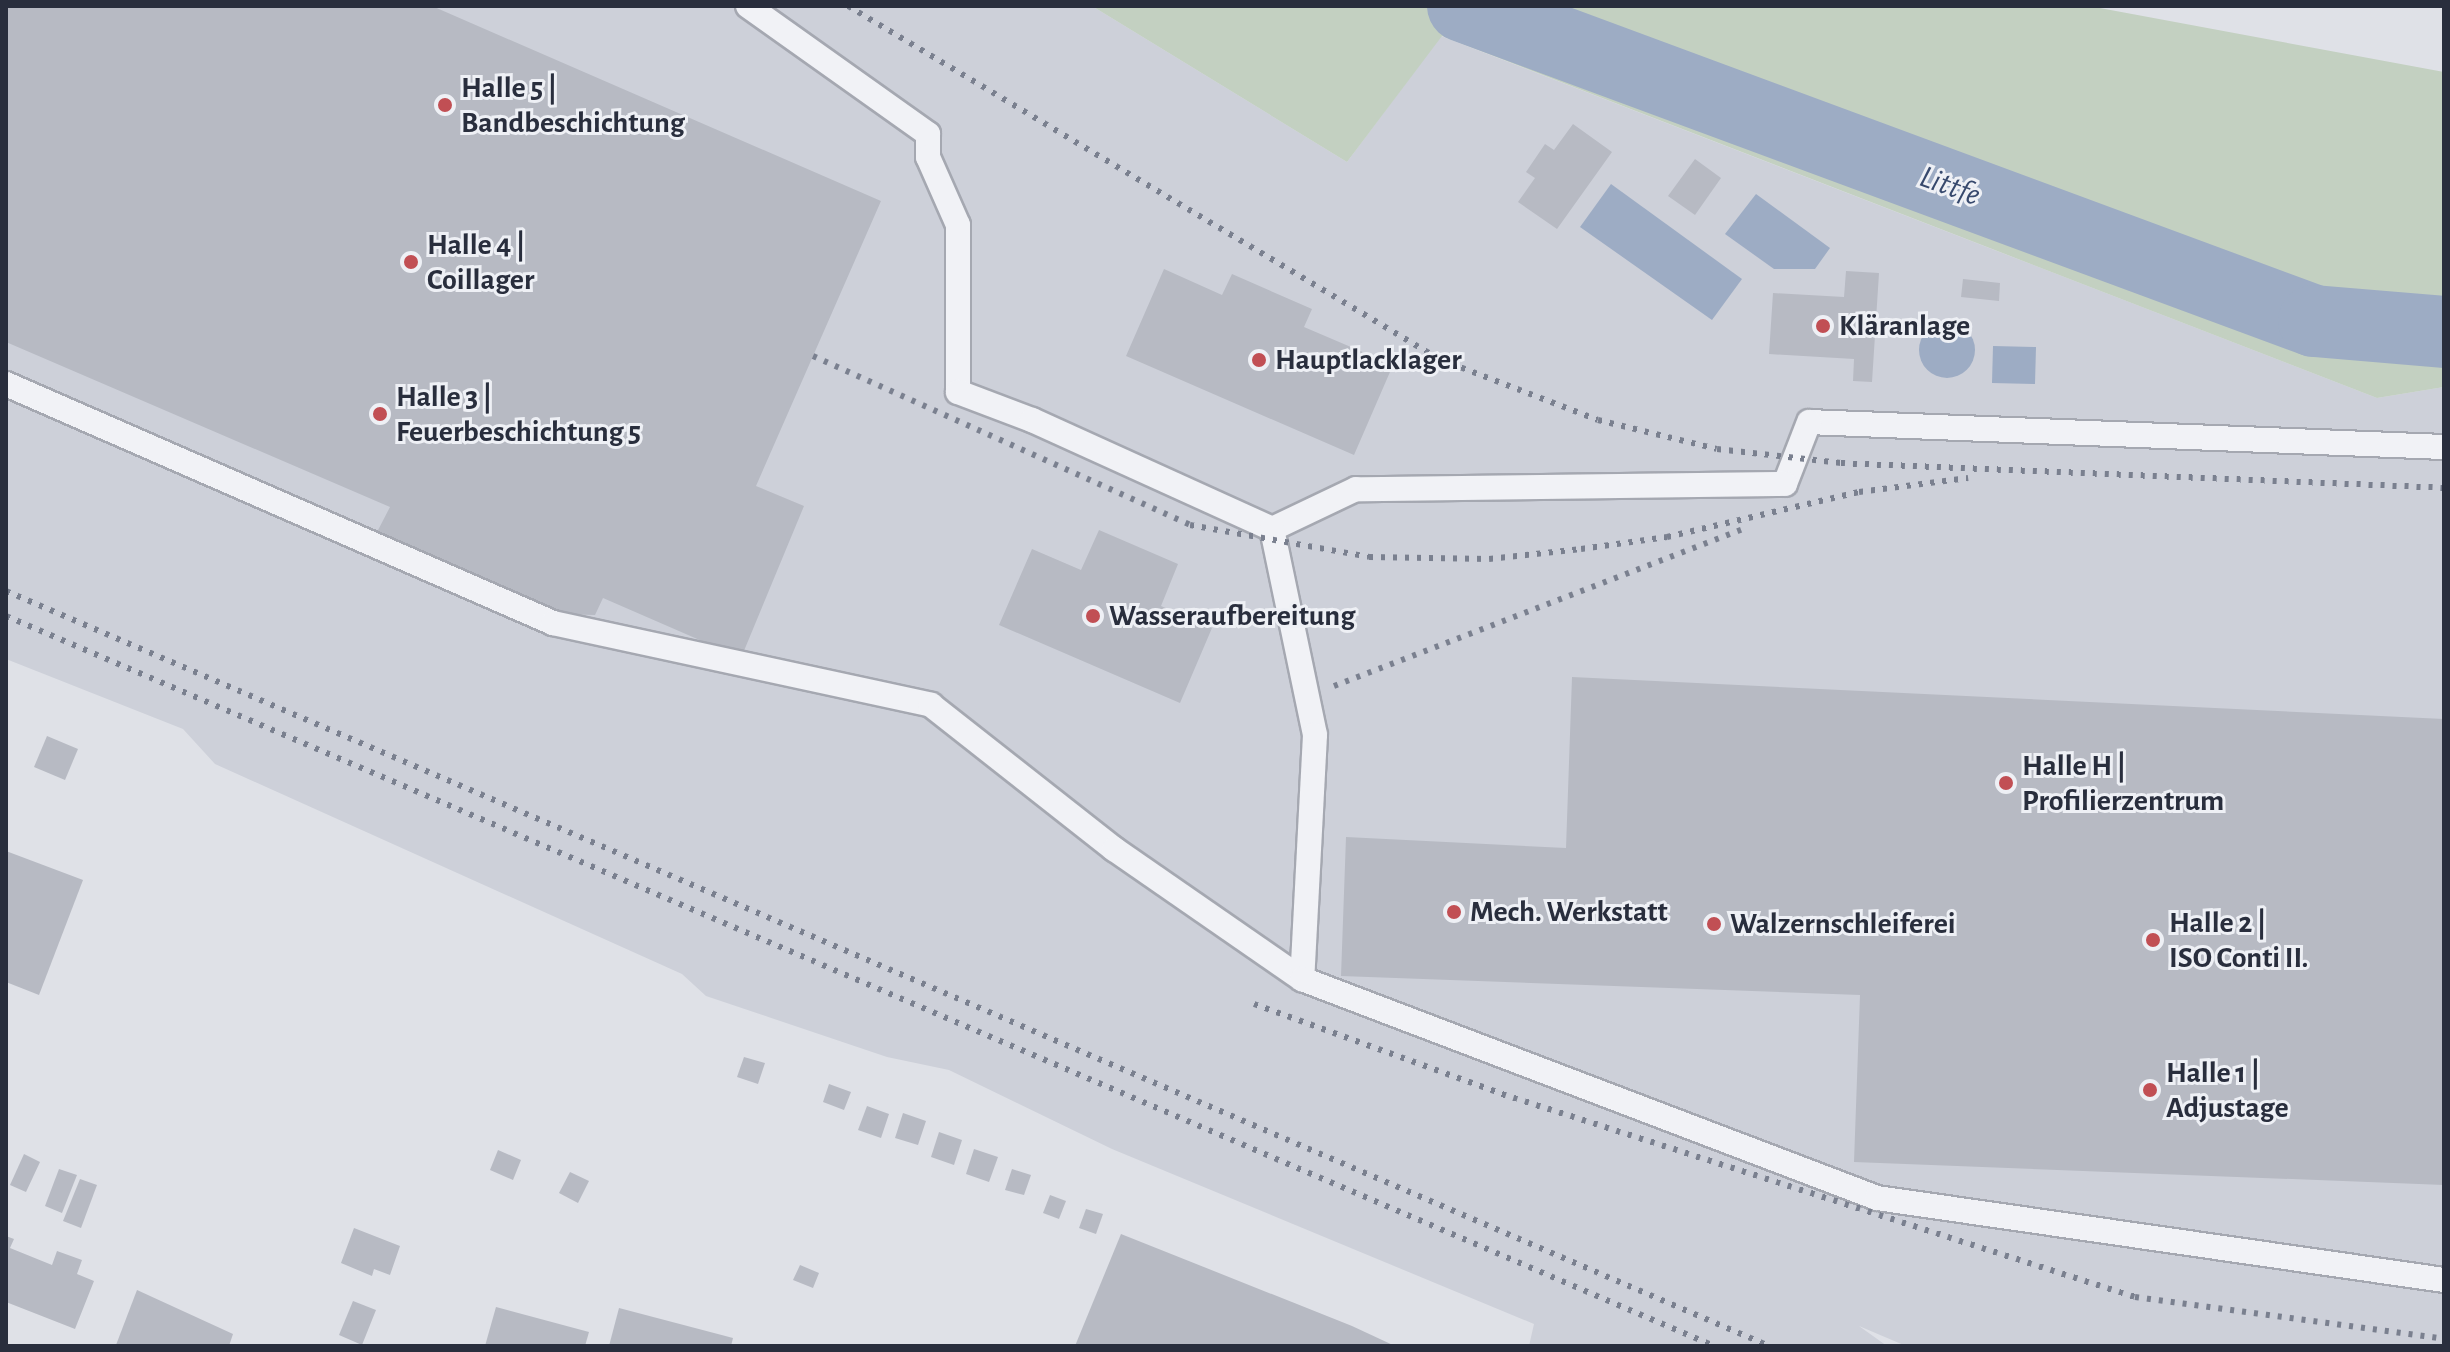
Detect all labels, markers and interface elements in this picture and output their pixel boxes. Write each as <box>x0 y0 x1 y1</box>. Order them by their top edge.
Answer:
place label: Halle 5 | Bandbeschichtung <box>461 70 685 140</box>
marker: Halle 5 | Bandbeschichtung <box>436 96 454 114</box>
water label: Littfe <box>1915 157 1985 215</box>
place label: Halle 4 | Coillager <box>427 227 534 298</box>
marker: Halle 4 | Coillager <box>402 253 420 271</box>
place label: Kläranlage <box>1839 308 1970 344</box>
marker: Kläranlage <box>1814 317 1832 335</box>
place label: Hauptlacklager <box>1275 342 1462 378</box>
marker: Hauptlacklager <box>1250 351 1268 369</box>
place label: Halle 3 | Feuerbeschichtung 5 <box>396 379 641 450</box>
marker: Halle 3 | Feuerbeschichtung 5 <box>371 405 389 423</box>
place label: Wasseraufbereitung <box>1109 598 1355 634</box>
marker: Wasseraufbereitung <box>1084 607 1102 625</box>
place label: Halle H | Profilierzentrum <box>2022 748 2224 818</box>
marker: Halle H | Profilierzentrum <box>1997 774 2015 792</box>
place label: Mech. Werkstatt <box>1470 894 1668 930</box>
marker: Mech. Werkstatt <box>1445 903 1463 921</box>
place label: Halle 2 | ISO Conti II. <box>2169 905 2308 976</box>
place label: Walzernschleiferei <box>1730 906 1956 942</box>
marker: Walzernschleiferei <box>1705 915 1723 933</box>
marker: Halle 2 | ISO Conti II. <box>2144 931 2162 949</box>
place label: Halle 1 | Adjustage <box>2166 1055 2289 1126</box>
marker: Halle 1 | Adjustage <box>2141 1081 2159 1099</box>

